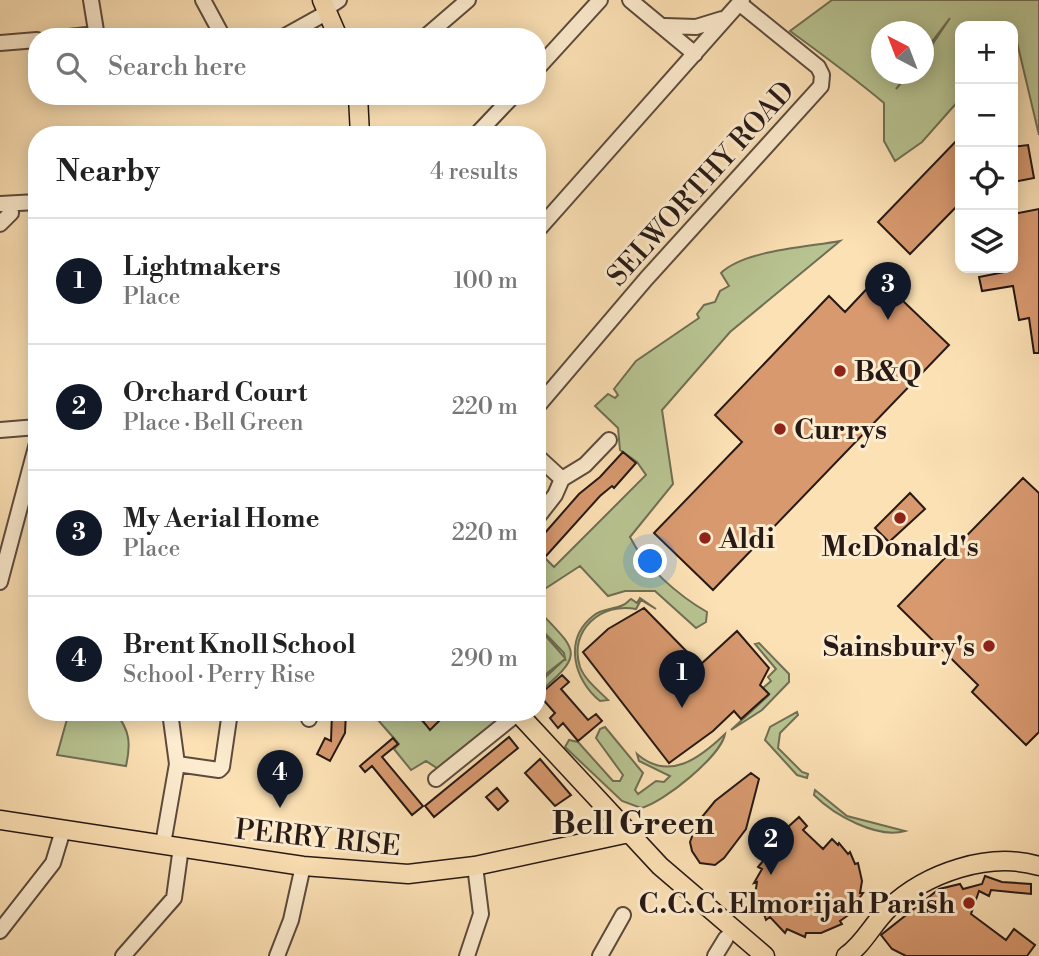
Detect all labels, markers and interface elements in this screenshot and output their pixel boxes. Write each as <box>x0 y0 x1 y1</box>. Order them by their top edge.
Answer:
north arrow <box>871 21 934 84</box>
map controls <box>955 21 1018 273</box>
button: + <box>955 21 1018 84</box>
search box <box>28 28 546 105</box>
icon: search <box>52 48 90 86</box>
text: Search here <box>108 51 247 83</box>
street label: SELWORTHY ROAD <box>600 74 802 294</box>
button: − <box>955 84 1018 147</box>
button: locate <box>955 147 1018 210</box>
text: Nearby <box>56 153 160 191</box>
text: 4 results <box>430 158 518 186</box>
button: layers <box>955 210 1018 273</box>
text: Lightmakers <box>123 251 281 283</box>
pin: 3 <box>865 262 911 320</box>
text: 1 <box>73 267 85 295</box>
text: 100 m <box>453 267 518 295</box>
text: Place <box>123 283 180 311</box>
place label: B&Q <box>854 355 921 390</box>
marker: B&Q <box>832 363 848 379</box>
text: Orchard Court <box>123 377 307 409</box>
text: 2 <box>72 393 86 421</box>
text: 220 m <box>452 393 518 421</box>
text: Place · Bell Green <box>123 409 303 437</box>
place label: Currys <box>794 413 887 448</box>
marker: Currys <box>772 421 788 437</box>
text: My Aerial Home <box>123 503 319 535</box>
marker: McDonald's <box>892 510 908 526</box>
text: 3 <box>72 519 86 547</box>
text: 220 m <box>452 519 518 547</box>
place label: Aldi <box>718 522 775 557</box>
marker: Aldi <box>697 530 713 546</box>
place label: McDonald's <box>821 530 979 565</box>
text: Place <box>123 535 180 563</box>
your location <box>633 544 667 578</box>
text: Brent Knoll School <box>123 629 356 661</box>
place label: Sainsbury's <box>823 630 975 665</box>
marker: Sainsbury's <box>981 638 997 654</box>
text: 4 <box>71 645 87 673</box>
text: 290 m <box>451 645 518 673</box>
pin: 1 <box>659 650 705 708</box>
text: School · Perry Rise <box>123 661 315 689</box>
pin: 4 <box>257 750 303 808</box>
district label: Bell Green <box>552 804 715 844</box>
street label: PERRY RISE <box>233 812 402 865</box>
pin: 2 <box>748 817 794 875</box>
place label: C.C.C. Elmorijah Parish <box>639 887 955 922</box>
marker: C.C.C. Elmorijah Parish <box>961 895 977 911</box>

